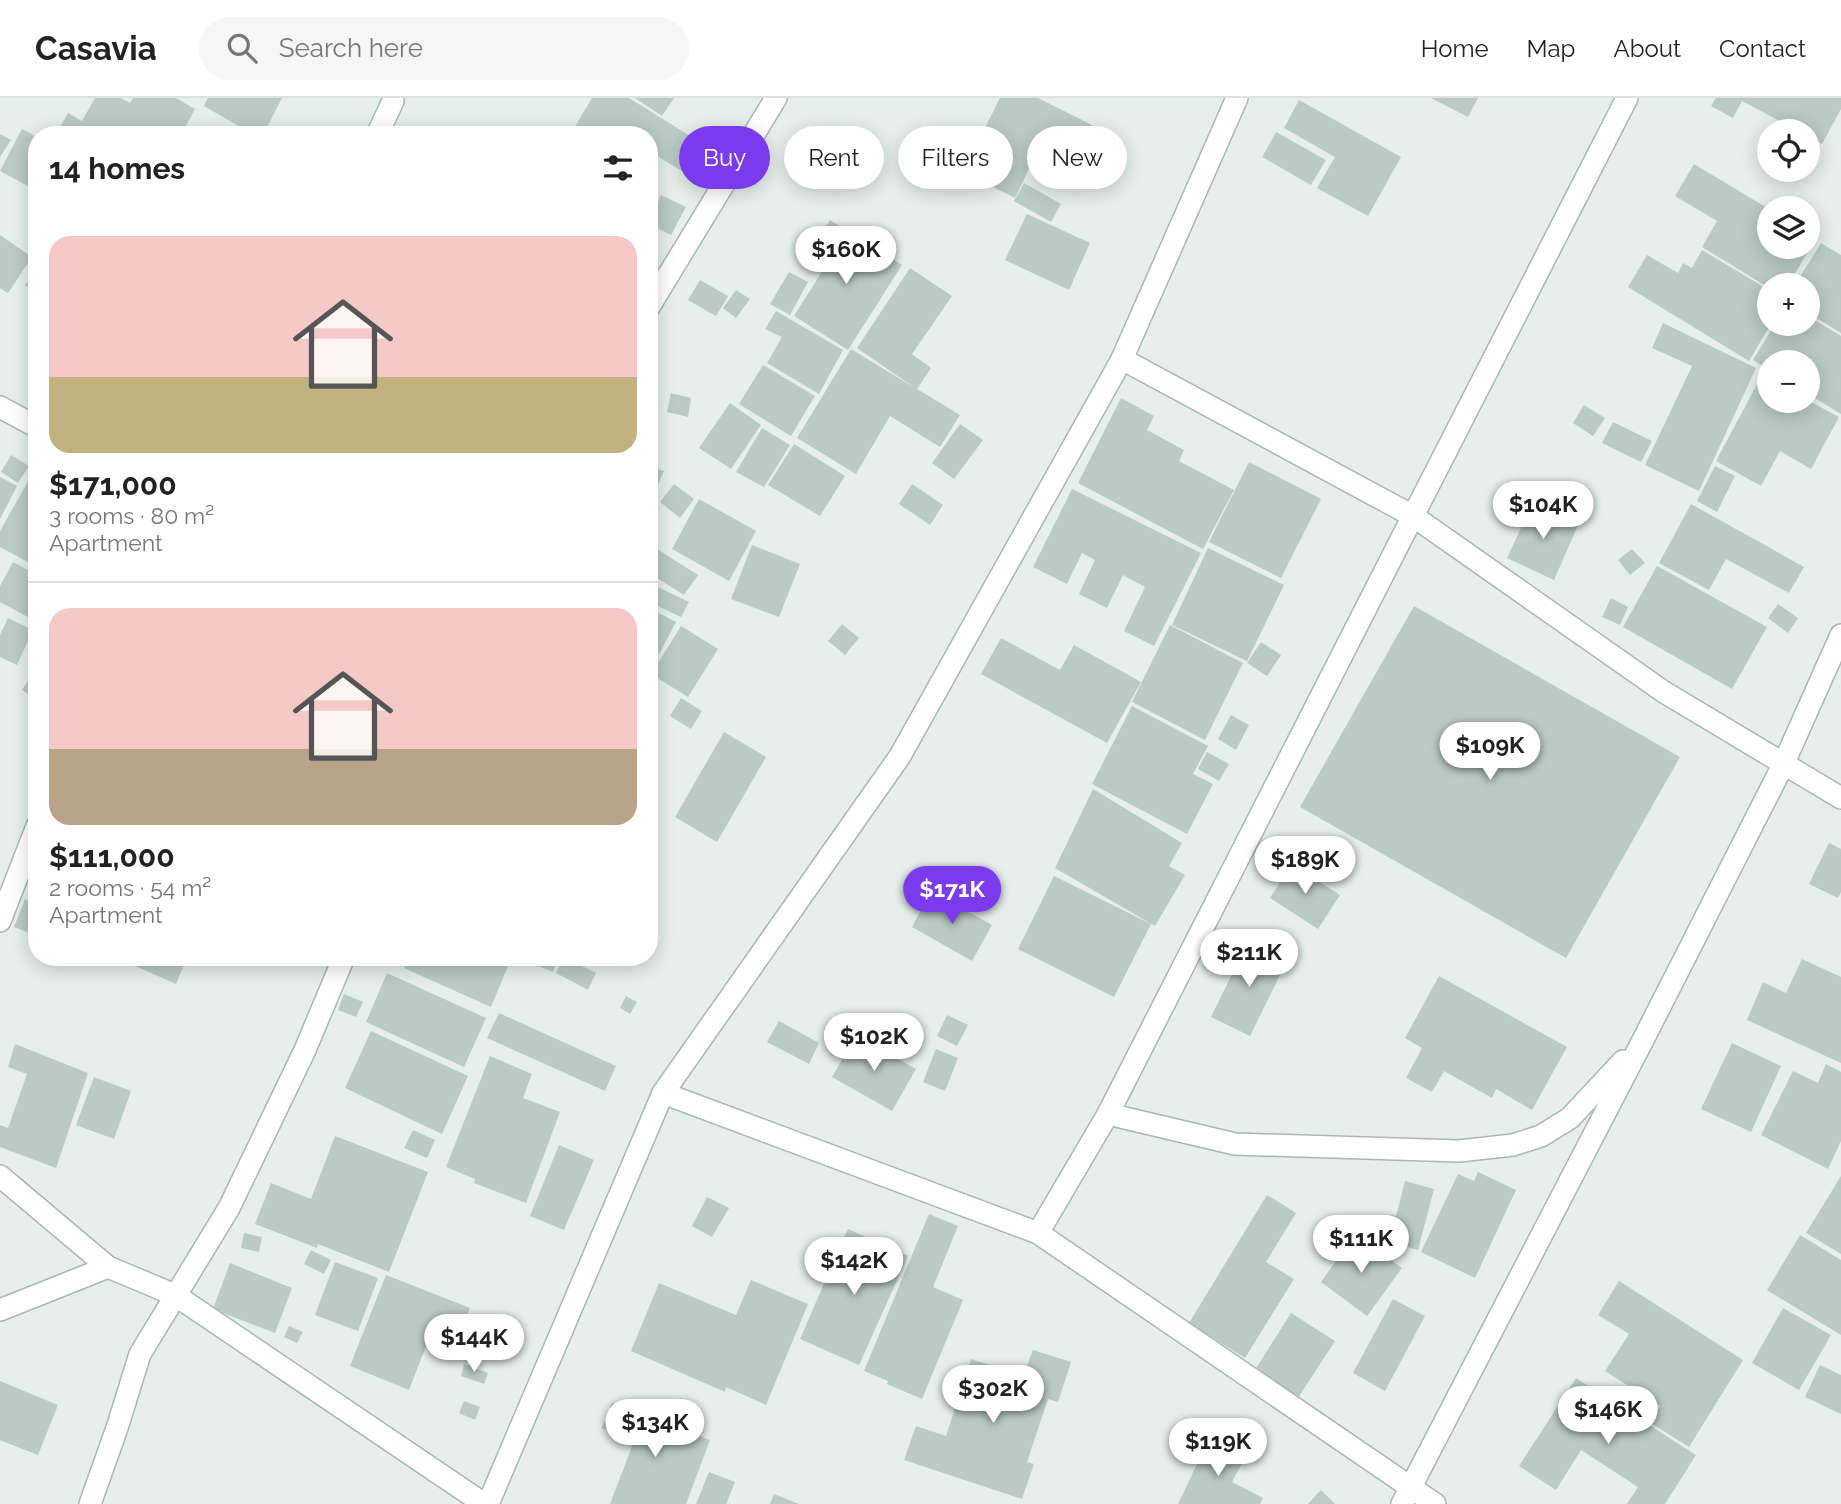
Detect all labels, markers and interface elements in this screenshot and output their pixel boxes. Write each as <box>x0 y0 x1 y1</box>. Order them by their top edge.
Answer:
search box <box>199 17 689 80</box>
text: Casavia <box>35 29 157 68</box>
icon: search <box>223 29 261 67</box>
text: Search here <box>279 33 423 63</box>
text: Home <box>1421 34 1489 63</box>
text: Map <box>1527 34 1575 63</box>
text: About <box>1613 34 1681 63</box>
text: Contact <box>1719 34 1806 63</box>
map controls <box>1757 119 1820 413</box>
button: locate <box>1757 119 1820 182</box>
chip: Buy <box>679 126 770 189</box>
chip: Rent <box>784 126 884 189</box>
chip: Filters <box>898 126 1013 189</box>
chip: New <box>1027 126 1127 189</box>
icon: filters <box>599 149 637 187</box>
text: 14 homes <box>49 151 185 186</box>
button: layers <box>1757 196 1820 259</box>
pin: $160K <box>797 226 895 286</box>
text: $160K <box>811 235 881 262</box>
button: + <box>1757 273 1820 336</box>
icon: home <box>280 281 406 407</box>
button: − <box>1757 350 1820 413</box>
text: $171,000 <box>49 467 177 502</box>
pin: $104K <box>1494 482 1592 541</box>
text: $104K <box>1509 490 1577 517</box>
text: 3 rooms · 80 m² <box>49 502 214 529</box>
text: Apartment <box>49 529 163 556</box>
icon: home <box>280 653 406 779</box>
pin: $109K <box>1441 722 1539 782</box>
text: $109K <box>1456 731 1525 758</box>
pin: $189K <box>1256 836 1354 896</box>
text: $111,000 <box>49 839 175 874</box>
text: $189K <box>1271 845 1339 872</box>
pin: $171K <box>903 866 1001 926</box>
text: 2 rooms · 54 m² <box>49 874 211 901</box>
text: $171K <box>919 875 985 902</box>
text: Apartment <box>49 901 163 928</box>
pin: $211K <box>1200 930 1298 989</box>
text: $211K <box>1216 938 1282 965</box>
pin: $102K <box>825 1014 923 1073</box>
text: $102K <box>840 1022 908 1049</box>
pin: $111K <box>1312 1216 1410 1275</box>
text: $111K <box>1329 1224 1393 1251</box>
pin: $142K <box>805 1238 903 1297</box>
text: $142K <box>820 1246 888 1273</box>
pin: $144K <box>425 1314 523 1374</box>
text: $144K <box>440 1323 508 1350</box>
pin: $302K <box>944 1366 1042 1425</box>
text: $302K <box>958 1374 1028 1401</box>
pin: $146K <box>1559 1386 1657 1446</box>
text: $146K <box>1574 1395 1642 1422</box>
pin: $134K <box>606 1400 704 1459</box>
text: $134K <box>621 1408 689 1435</box>
pin: $119K <box>1169 1418 1267 1478</box>
text: $119K <box>1185 1427 1251 1454</box>

